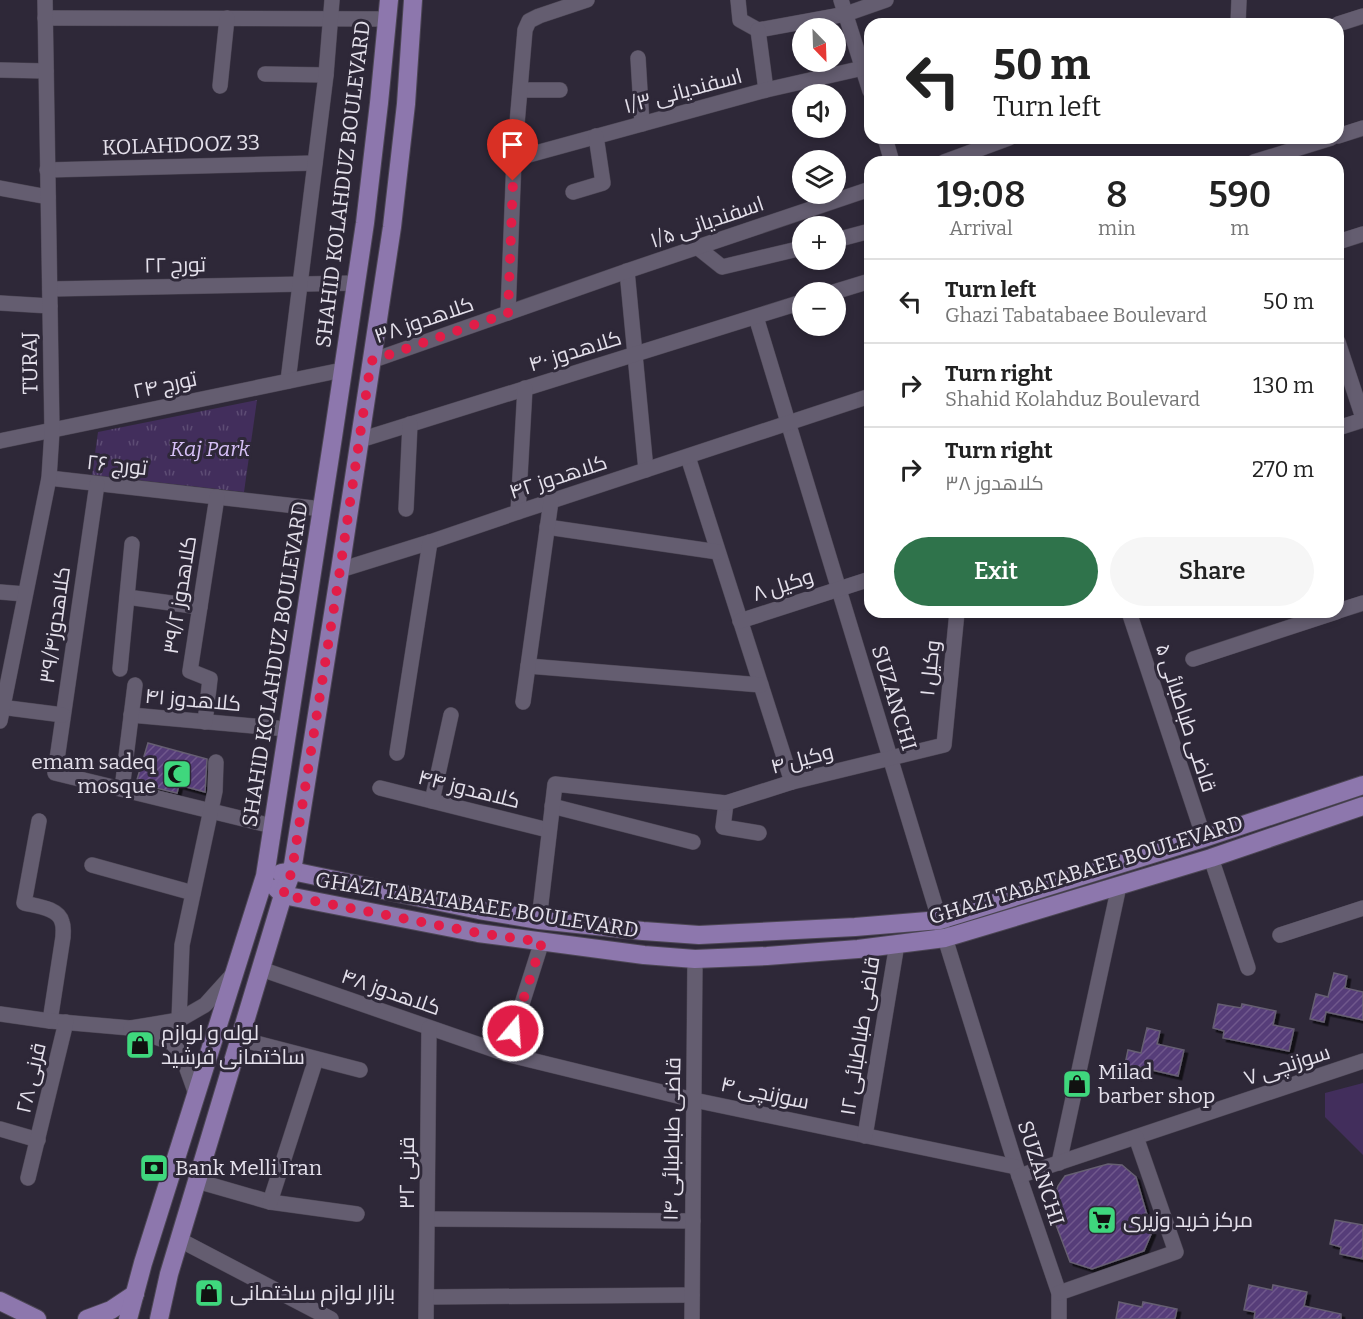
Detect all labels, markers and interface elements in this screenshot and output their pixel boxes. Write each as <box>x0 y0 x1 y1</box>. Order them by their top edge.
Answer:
north arrow <box>792 18 846 72</box>
map controls <box>792 18 846 336</box>
street label: SHAHID KOLAHDUZ BOULEVARD <box>310 19 376 349</box>
text: 50 m <box>993 40 1090 90</box>
icon: left <box>894 42 972 120</box>
street label: اسفندیانی ۱/۳ <box>621 63 745 119</box>
button: sound <box>792 84 846 138</box>
text: Turn left <box>993 91 1101 123</box>
pin <box>487 119 538 181</box>
icon: arrive <box>496 128 529 161</box>
street label: KOLAHDOOZ 33 <box>102 129 260 161</box>
button: layers <box>792 150 846 204</box>
text: 19:08 <box>936 173 1026 217</box>
text: 8 <box>1106 173 1128 217</box>
text: 590 <box>1208 173 1272 217</box>
street label: اسفندیانی ۱/۵ <box>647 190 767 254</box>
button: + <box>792 216 846 270</box>
text: Arrival <box>949 216 1013 240</box>
text: min <box>1098 216 1136 240</box>
text: m <box>1230 216 1249 240</box>
street label: تورج ۲۲ <box>144 251 207 280</box>
text: Turn left <box>945 276 1037 303</box>
button: − <box>792 282 846 336</box>
icon: left <box>894 285 927 318</box>
text: 50 m <box>1263 288 1314 315</box>
street label: کلاهدوز ۳۸ <box>371 291 477 349</box>
text: Ghazi Tabatabaee Boulevard <box>945 303 1207 327</box>
street label: کلاهدوز ۴۰ <box>526 325 624 377</box>
street label: TURAJ <box>16 331 44 395</box>
text: Turn right <box>945 360 1053 387</box>
street label: تورج ۲۴ <box>131 365 200 405</box>
icon: right <box>894 369 927 402</box>
text: 130 m <box>1253 372 1314 399</box>
text: Shahid Kolahduz Boulevard <box>945 387 1200 411</box>
park label: Kaj Park <box>170 436 251 462</box>
text: Turn right <box>945 437 1053 464</box>
street label: تورج ۲۶ <box>85 449 149 482</box>
street label: کلاهدوز ۴۲ <box>506 449 610 505</box>
icon: right <box>894 453 927 486</box>
text: 270 m <box>1252 456 1314 483</box>
text: کلاهدوز ۳۸ <box>945 471 1044 495</box>
street label: SHAHID KOLAHDUZ BOULEVARD <box>236 499 314 829</box>
street label: کلاهدوز ۳۹/۲ <box>158 534 202 656</box>
button: Exit <box>894 537 1098 606</box>
button: Share <box>1110 537 1314 606</box>
street label: وکيل ۸ <box>749 563 817 607</box>
street label: کلاهدوز۳۹/۴ <box>34 565 76 685</box>
street label: وکيل ۱ <box>914 639 946 697</box>
street label: قاضی طباطبائی ۵ <box>1150 640 1222 796</box>
street label: SUZANCHI <box>866 642 922 754</box>
street label: کلاهدوز ۴۱ <box>144 683 242 717</box>
street label: وکيل ۴ <box>768 738 836 780</box>
place label: emam sadeq mosque <box>31 749 156 799</box>
mosque icon: emam sadeq mosque <box>161 758 193 790</box>
street label: کلاهدوز ۴۴ <box>415 764 523 814</box>
street label: GHAZI TABATABAEE BOULEVARD <box>926 810 1246 930</box>
street label: GHAZI TABATABAEE BOULEVARD <box>313 867 641 943</box>
street label: قاضی طباطبائی ۱۲ <box>835 955 885 1117</box>
street label: کلاهدوز ۴۸ <box>338 963 444 1021</box>
position arrow <box>481 999 545 1063</box>
place label: لوله و لوازم ساختمانی فرشید <box>161 1020 305 1070</box>
shop icon: لوله و لوازم ساختمانی فرشید <box>124 1029 156 1061</box>
street label: سوزنچی ۷ <box>1241 1039 1334 1092</box>
street label: قرنی ۲۸ <box>10 1040 52 1116</box>
street label: قاضی طباطبائی ۱۴ <box>658 1057 686 1221</box>
place label: Milad barber shop <box>1098 1059 1215 1109</box>
shop icon: Milad barber shop <box>1061 1068 1093 1100</box>
street label: سوزنچی ۴ <box>718 1071 812 1116</box>
street label: SUZANCHI <box>1012 1117 1070 1229</box>
street label: قرنی ۳۲ <box>394 1137 420 1209</box>
bank icon: Bank Melli Iran <box>138 1152 170 1184</box>
place label: Bank Melli Iran <box>175 1155 322 1181</box>
supermarket icon: مرکز خرید وزیری <box>1086 1204 1118 1236</box>
place label: مرکز خرید وزیری <box>1123 1207 1253 1233</box>
shop icon: بازار لوازم ساختمانی <box>193 1277 225 1309</box>
place label: بازار لوازم ساختمانی <box>230 1280 395 1307</box>

